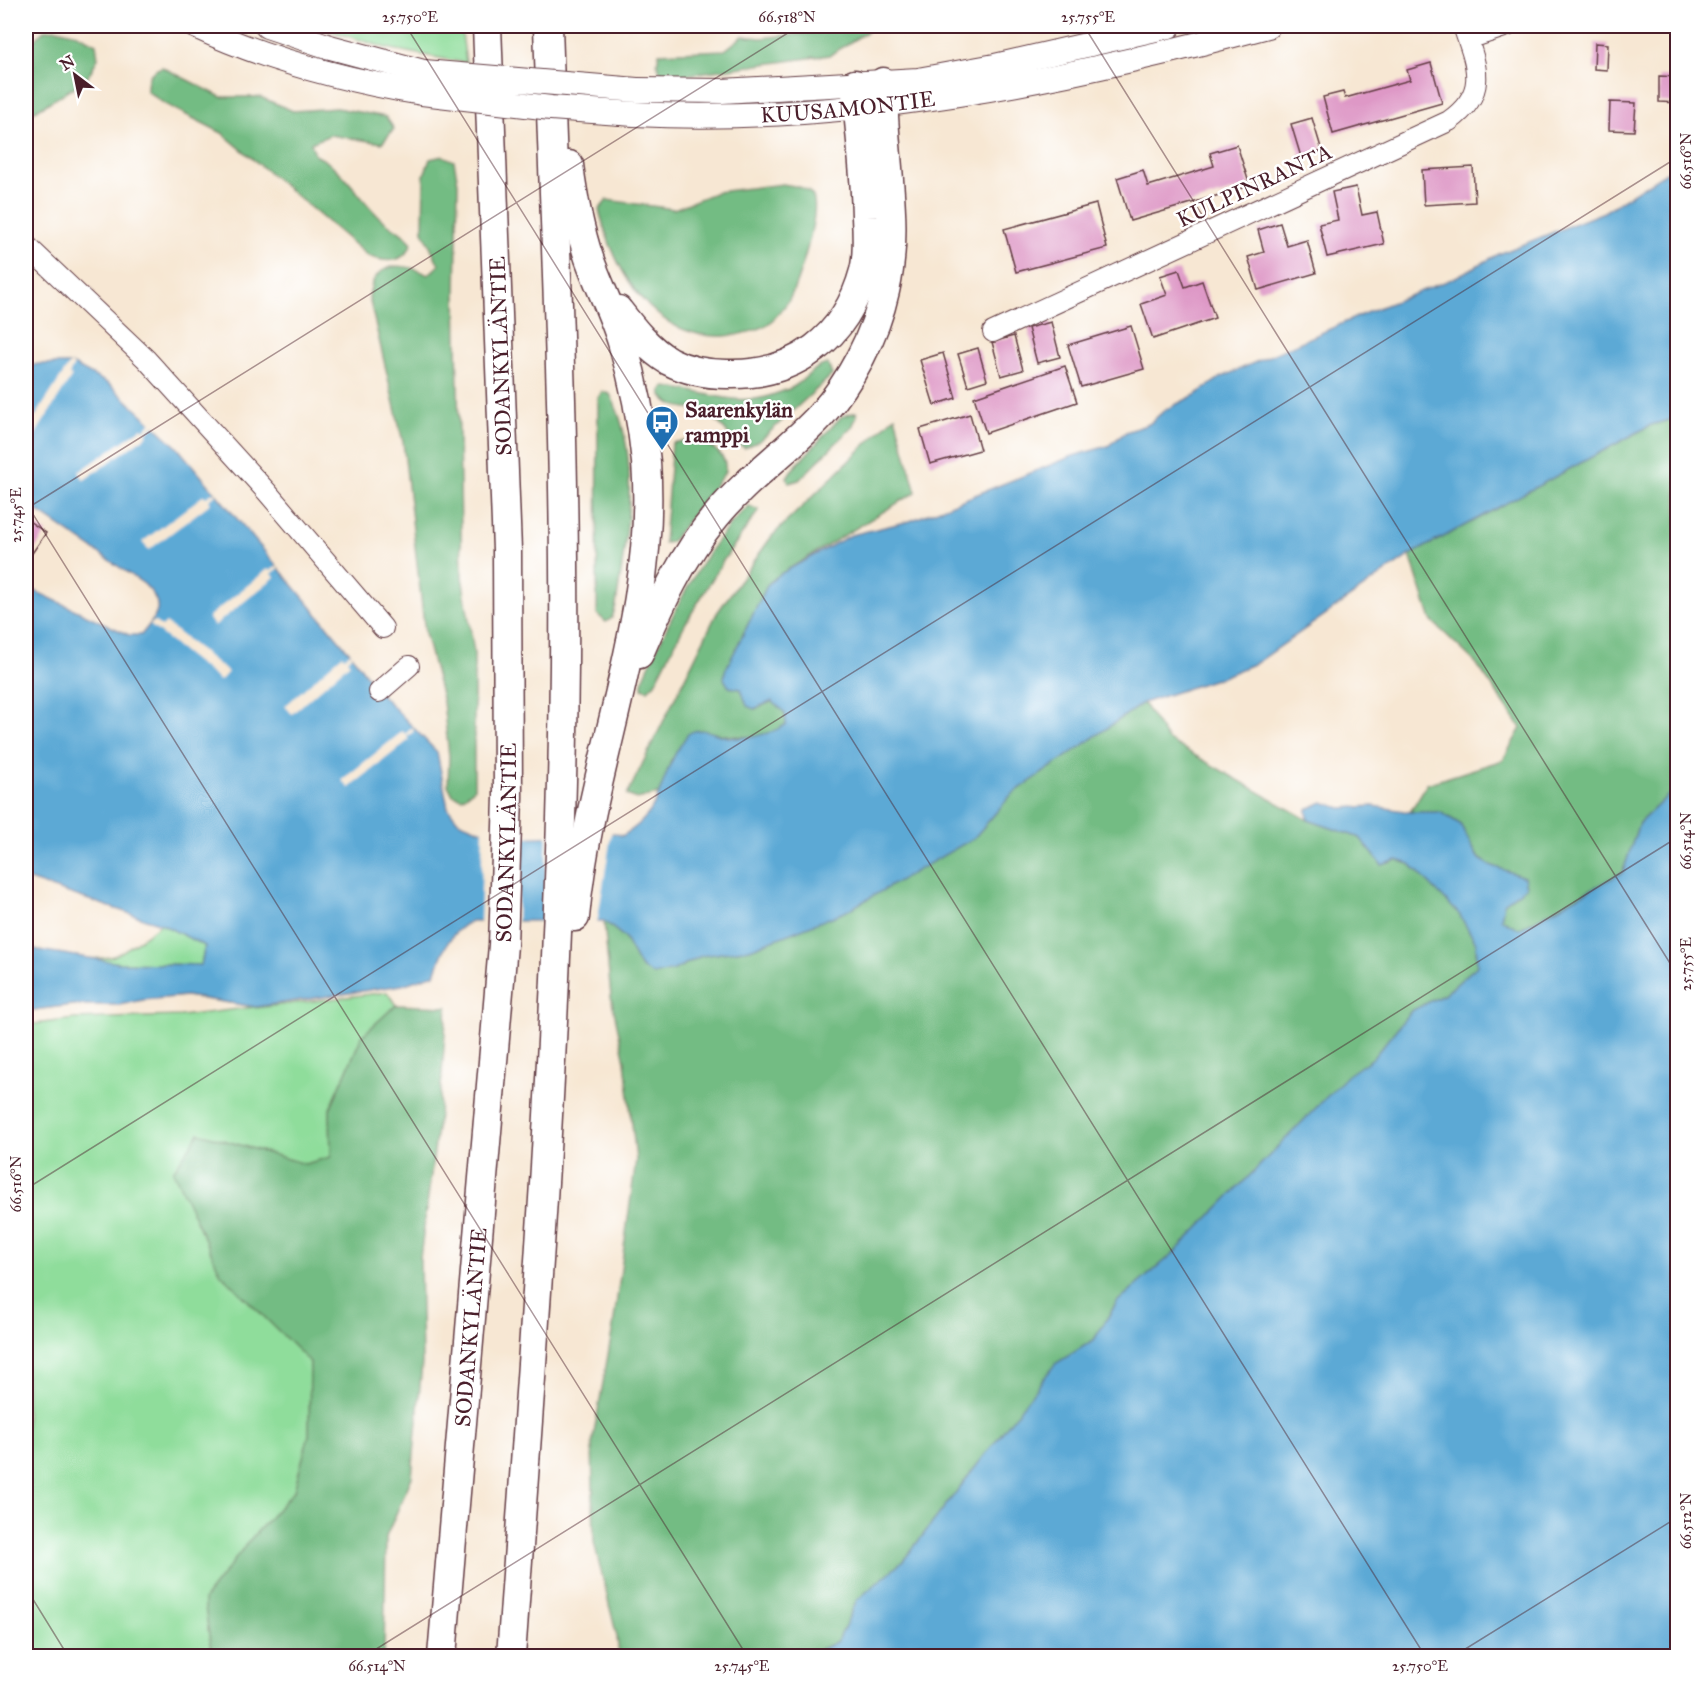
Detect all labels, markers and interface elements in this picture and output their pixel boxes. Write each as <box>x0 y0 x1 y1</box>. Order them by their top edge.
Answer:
text: 25.750°E <box>382 8 438 26</box>
text: 66.518°N <box>758 8 816 26</box>
text: 25.755°E <box>1061 8 1115 26</box>
north arrow <box>45 45 105 105</box>
text: N <box>57 51 78 74</box>
street label: KUUSAMONTIE <box>760 85 937 128</box>
text: 66.516°N <box>1677 132 1695 189</box>
street label: KULPINRANTA <box>1172 138 1336 233</box>
street label: SODANKYLÄNTIE <box>484 255 517 456</box>
place label: Saarenkylän ramppi <box>684 396 793 448</box>
bus stop icon: Saarenkylän ramppi <box>644 404 680 451</box>
text: 25.745°E <box>7 487 25 543</box>
street label: SODANKYLÄNTIE <box>490 742 522 943</box>
text: 66.514°N <box>1677 812 1695 870</box>
text: 25.755°E <box>1677 937 1695 991</box>
text: 66.516°N <box>7 1155 25 1212</box>
street label: SODANKYLÄNTIE <box>449 1226 493 1428</box>
text: 66.512°N <box>1677 1492 1695 1549</box>
text: 66.514°N <box>348 1657 406 1675</box>
text: 25.745°E <box>714 1657 770 1675</box>
text: 25.750°E <box>1392 1657 1448 1675</box>

